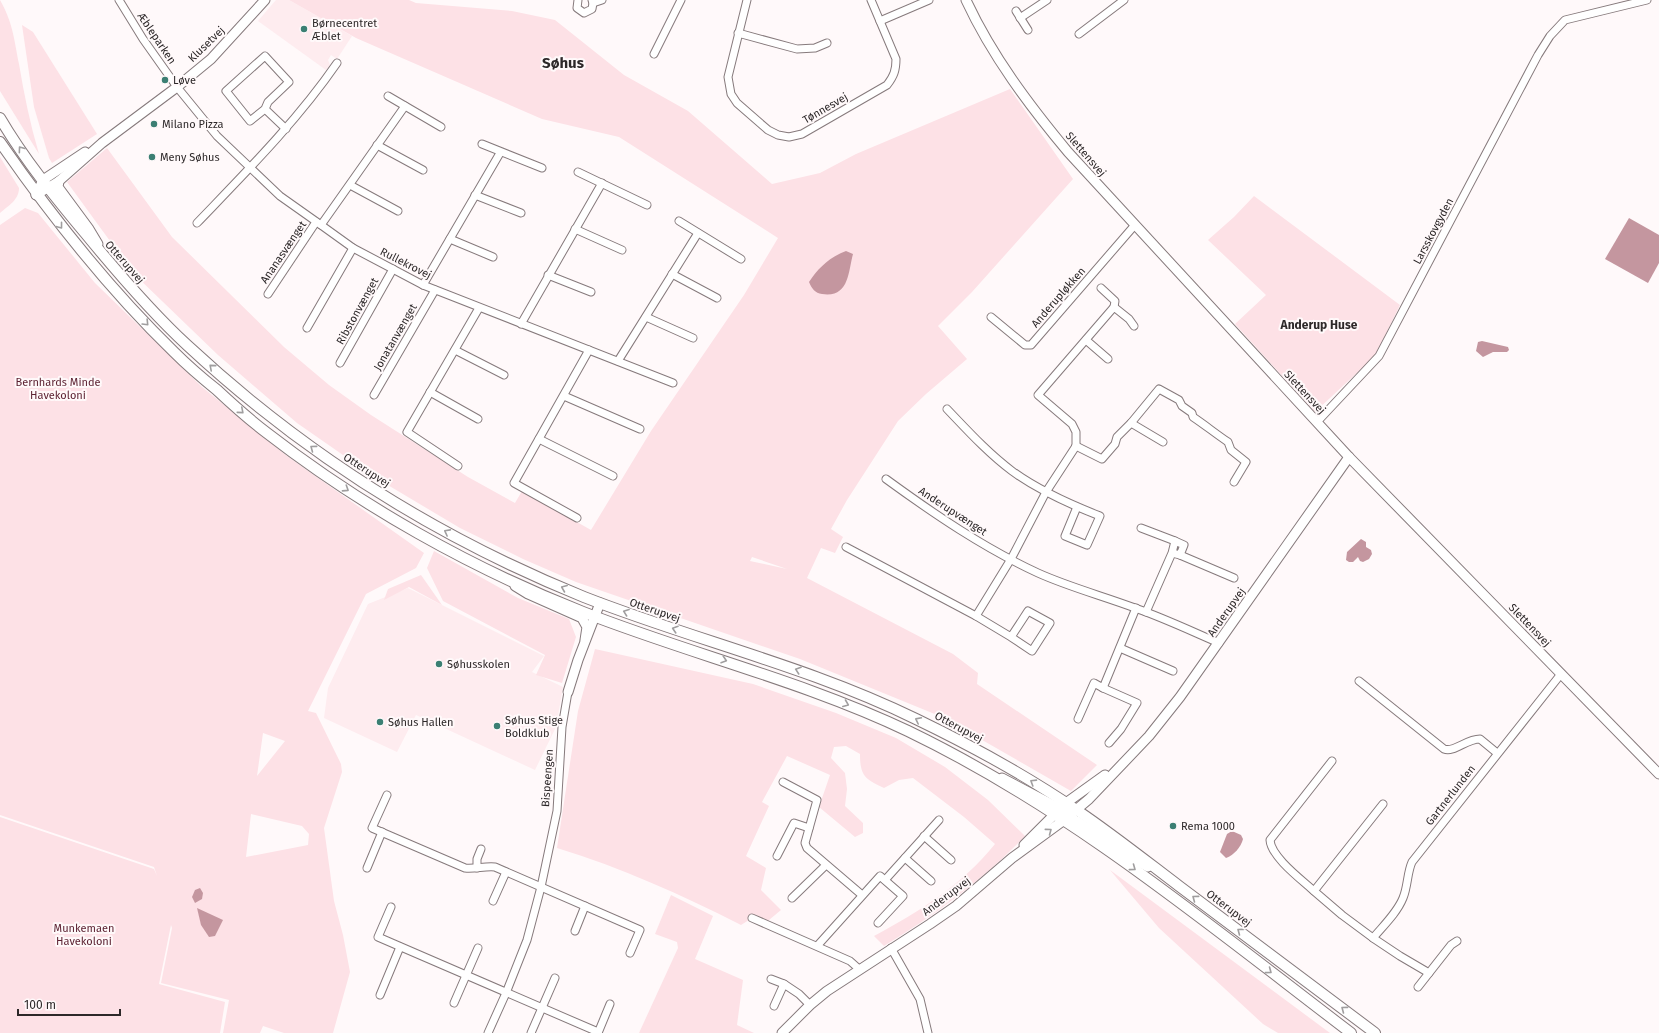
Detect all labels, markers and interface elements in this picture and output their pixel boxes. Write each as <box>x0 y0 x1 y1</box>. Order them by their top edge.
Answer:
street label: Æbleparken <box>134 9 179 67</box>
place label: Børnecentret Æblet <box>311 17 377 43</box>
street label: Klusetvej <box>185 24 227 65</box>
marker: Børnecentret Æblet <box>299 24 309 34</box>
district label: Søhus <box>542 54 584 72</box>
place label: Løve <box>173 74 196 87</box>
marker: Løve <box>160 75 170 85</box>
street label: Tønnesvej <box>800 90 850 127</box>
place label: Milano Pizza <box>162 118 224 131</box>
marker: Milano Pizza <box>149 119 159 129</box>
street label: Slettensvej <box>1063 129 1108 179</box>
one-way arrow <box>19 147 26 154</box>
place label: Meny Søhus <box>160 151 220 164</box>
marker: Meny Søhus <box>147 152 157 162</box>
street label: Larsskovgyden <box>1411 196 1456 267</box>
street label: Ananasvænget <box>258 219 309 286</box>
one-way arrow <box>56 221 63 228</box>
street label: Otterupvej <box>102 238 147 287</box>
street label: Rullekrovej <box>378 245 434 282</box>
street label: Anderupløkken <box>1029 264 1088 330</box>
street label: Ribstonvænget <box>334 275 381 347</box>
street label: Jonatanvænget <box>371 302 420 373</box>
one-way arrow <box>141 318 149 326</box>
district label: Anderup Huse <box>1280 318 1358 332</box>
one-way arrow <box>209 364 216 371</box>
street label: Slettensvej <box>1281 368 1328 417</box>
park label: Bernhards Minde Havekoloni <box>15 376 101 402</box>
one-way arrow <box>237 407 244 414</box>
one-way arrow <box>310 446 317 453</box>
street label: Otterupvej <box>341 451 392 490</box>
one-way arrow <box>342 484 349 491</box>
street label: Anderupvænget <box>916 484 989 538</box>
one-way arrow <box>443 529 451 537</box>
one-way arrow <box>560 585 567 593</box>
street label: Anderupvej <box>1205 585 1248 639</box>
street label: Otterupvej <box>628 596 682 625</box>
street label: Slettensvej <box>1506 601 1553 650</box>
one-way arrow <box>623 609 630 617</box>
one-way arrow <box>672 625 679 634</box>
one-way arrow <box>721 655 728 664</box>
place label: Søhusskolen <box>447 658 510 671</box>
marker: Søhusskolen <box>434 659 444 669</box>
one-way arrow <box>795 667 802 675</box>
one-way arrow <box>843 700 850 708</box>
street label: Otterupvej <box>932 709 985 746</box>
place label: Søhus Stige Boldklub <box>505 714 563 740</box>
place label: Søhus Hallen <box>388 716 454 729</box>
marker: Søhus Hallen <box>375 717 385 727</box>
one-way arrow <box>915 717 923 725</box>
marker: Søhus Stige Boldklub <box>492 721 502 731</box>
street label: Bispeengen <box>539 749 556 807</box>
street label: Gartnerlunden <box>1423 763 1478 828</box>
one-way arrow <box>1030 780 1037 787</box>
place label: Rema 1000 <box>1181 820 1235 833</box>
marker: Rema 1000 <box>1168 821 1178 831</box>
one-way arrow <box>1045 829 1052 836</box>
one-way arrow <box>1128 863 1135 870</box>
street label: Anderupvej <box>920 874 973 919</box>
street label: Otterupvej <box>1204 887 1254 930</box>
one-way arrow <box>1192 895 1199 902</box>
park label: Munkemaen Havekoloni <box>54 922 114 948</box>
one-way arrow <box>1237 929 1244 936</box>
one-way arrow <box>1264 966 1271 973</box>
scale bar <box>18 991 120 1017</box>
text: 100 m <box>24 998 56 1012</box>
one-way arrow <box>1341 1007 1348 1014</box>

